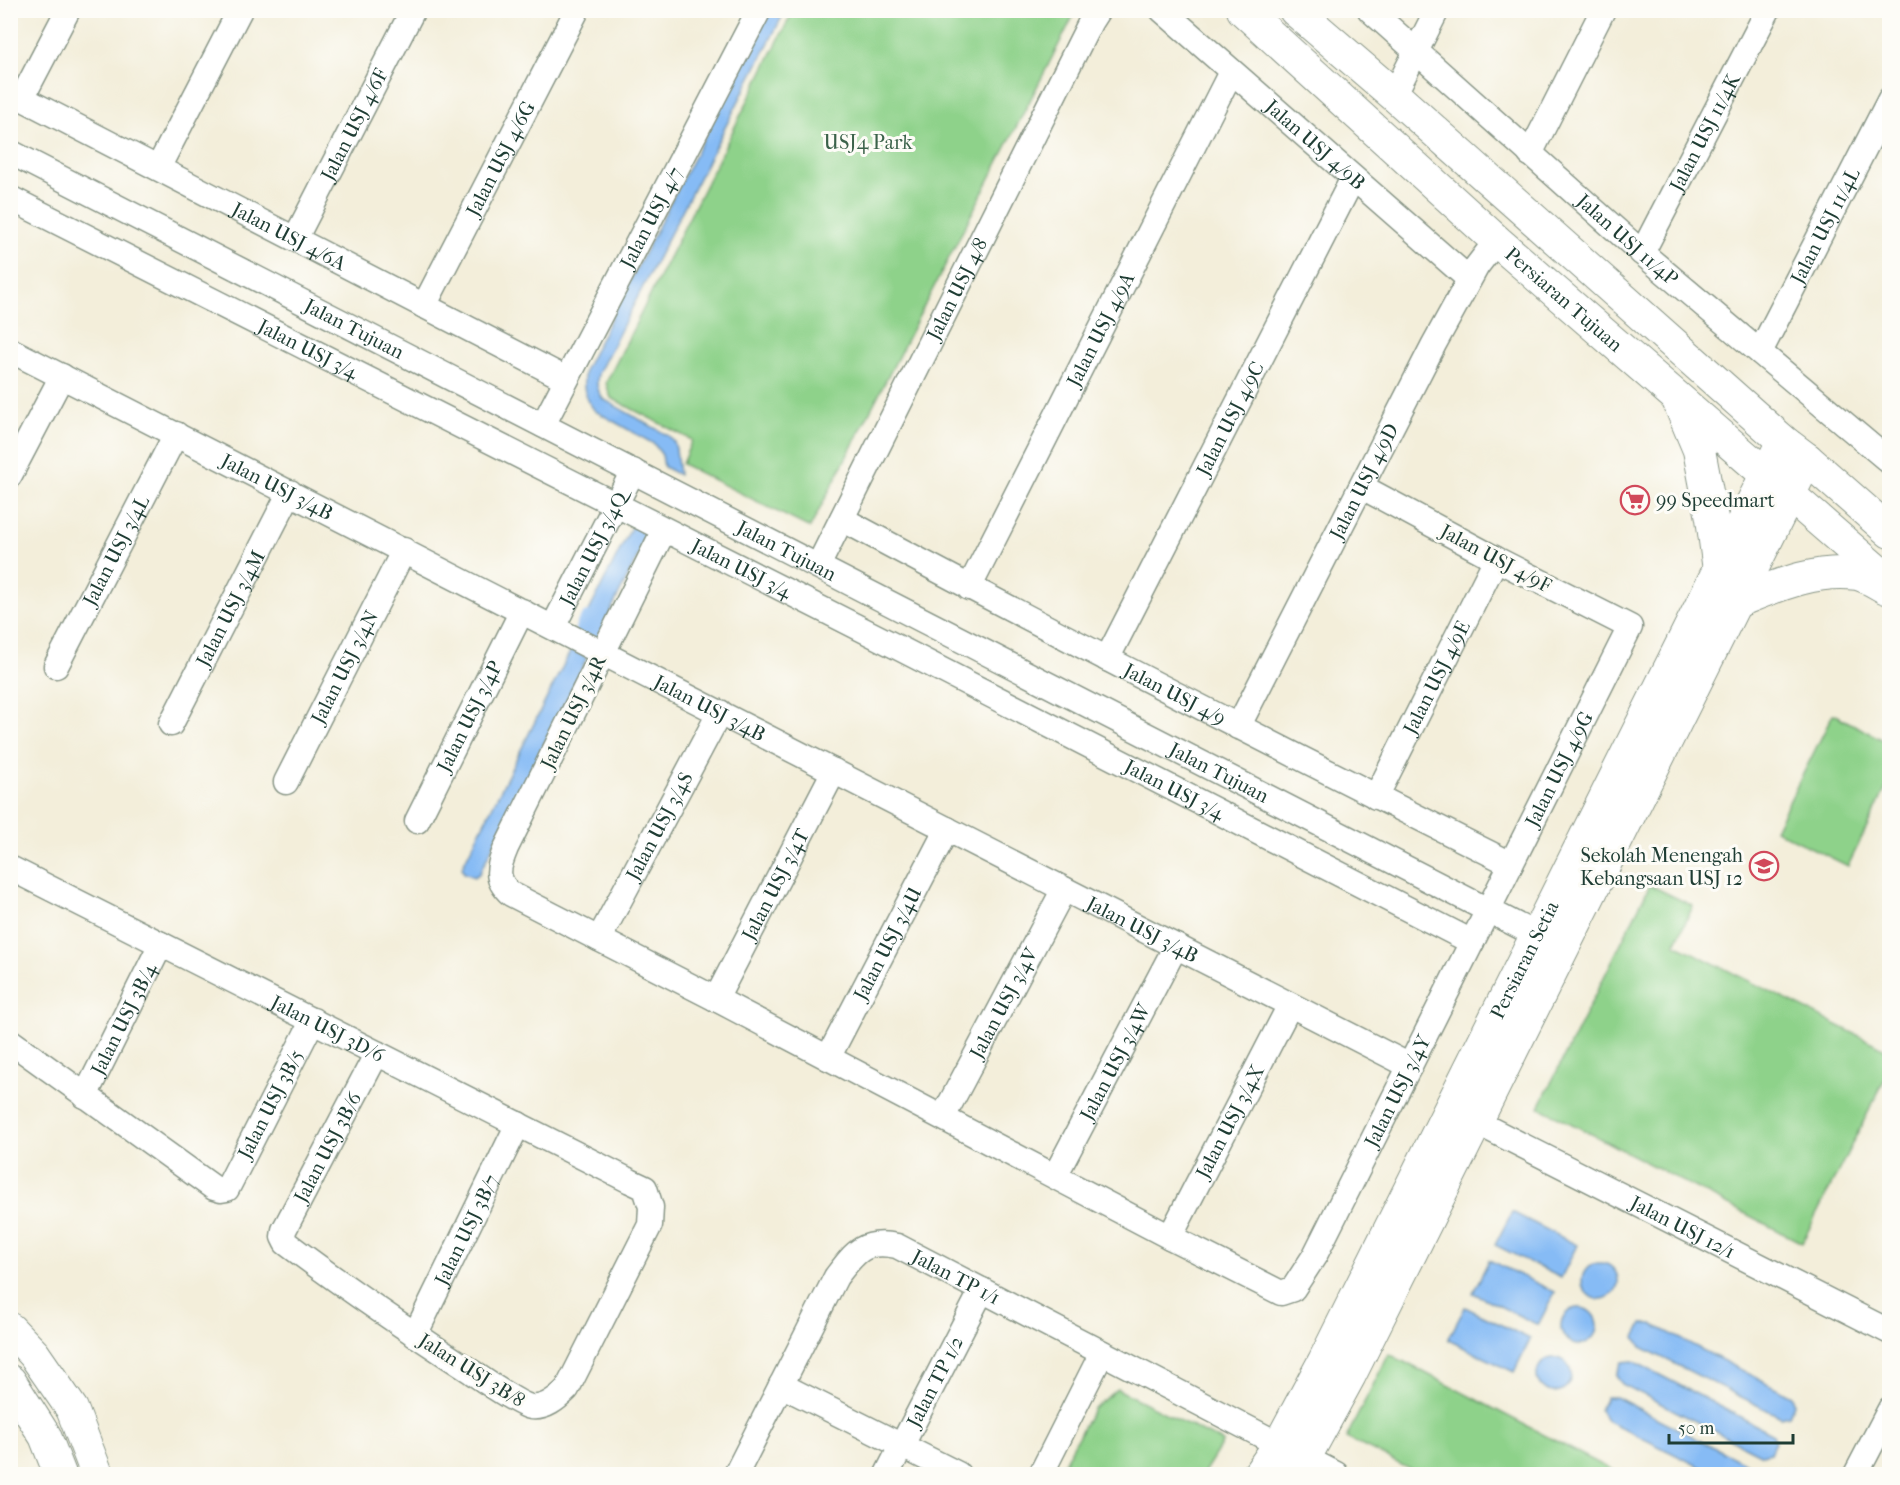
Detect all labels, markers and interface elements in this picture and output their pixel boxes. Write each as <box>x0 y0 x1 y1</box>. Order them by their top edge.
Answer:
street label: Jalan USJ 4/6F <box>315 64 393 186</box>
street label: Jalan USJ 11/4K <box>1664 68 1746 197</box>
street label: Jalan USJ 4/9B <box>1259 94 1370 195</box>
street label: Jalan USJ 4/6G <box>461 97 540 222</box>
park label: USJ4 Park <box>823 131 913 154</box>
street label: Jalan USJ 4/7 <box>615 163 687 274</box>
street label: Jalan USJ 11/4L <box>1785 164 1865 290</box>
street label: Jalan USJ 11/4P <box>1570 188 1683 290</box>
street label: Jalan USJ 4/6A <box>226 197 351 276</box>
street label: Jalan USJ 4/8 <box>921 234 993 346</box>
street label: Persiaran Tujuan <box>1500 242 1627 357</box>
street label: Jalan USJ 4/9A <box>1061 268 1140 392</box>
street label: Jalan Tujuan <box>299 293 408 364</box>
street label: Jalan USJ 3/4 <box>252 314 363 385</box>
street label: Jalan USJ 4/9C <box>1191 358 1269 482</box>
street label: Jalan USJ 4/9D <box>1324 420 1403 545</box>
street label: Jalan USJ 3/4B <box>216 448 336 525</box>
street label: Jalan USJ 3/4Q <box>554 482 635 611</box>
supermarket icon: 99 Speedmart <box>1619 484 1651 516</box>
place label: 99 Speedmart <box>1656 489 1775 512</box>
street label: Jalan USJ 3/4L <box>77 492 154 612</box>
street label: Jalan Tujuan <box>731 515 840 586</box>
street label: Jalan USJ 4/9F <box>1435 519 1555 597</box>
street label: Jalan USJ 3/4 <box>686 533 796 604</box>
street label: Jalan USJ 3/4M <box>191 547 270 672</box>
street label: Jalan USJ 3/4N <box>306 607 383 730</box>
street label: Jalan USJ 4/9E <box>1398 617 1475 740</box>
street label: Jalan USJ 3/4R <box>535 650 612 775</box>
street label: Jalan USJ 3/4P <box>432 657 507 778</box>
street label: Jalan USJ 4/9 <box>1118 658 1230 730</box>
street label: Jalan USJ 3/4B <box>648 669 769 746</box>
street label: Jalan USJ 4/9G <box>1520 708 1598 833</box>
street label: Jalan Tujuan <box>1164 737 1273 808</box>
street label: Jalan USJ 3/4 <box>1119 754 1229 825</box>
street label: Jalan USJ 3/4S <box>620 768 698 886</box>
street label: Jalan USJ 3/4T <box>736 825 814 946</box>
place label: Sekolah Menengah Kebangsaan USJ 12 <box>1580 844 1744 890</box>
school or university icon: Sekolah Menengah Kebangsaan USJ 12 <box>1748 850 1780 882</box>
street label: Jalan USJ 3/4U <box>848 883 927 1006</box>
street label: Jalan USJ 3/4B <box>1081 891 1202 968</box>
street label: Persiaran Setia <box>1486 896 1564 1023</box>
street label: Jalan USJ 3/4V <box>964 943 1043 1064</box>
street label: Jalan USJ 3B/4 <box>85 959 162 1081</box>
street label: Jalan USJ 3D/6 <box>265 990 388 1067</box>
street label: Jalan USJ 3/4W <box>1074 999 1156 1126</box>
street label: Jalan USJ 3/4Y <box>1359 1030 1436 1153</box>
street label: Jalan USJ 3B/5 <box>232 1046 308 1165</box>
street label: Jalan USJ 3/4X <box>1190 1061 1269 1184</box>
street label: Jalan USJ 3B/6 <box>289 1088 366 1208</box>
street label: Jalan USJ 3B/7 <box>429 1171 504 1291</box>
street label: Jalan USJ 12/1 <box>1625 1190 1739 1263</box>
street label: Jalan TP 1/1 <box>906 1244 1004 1310</box>
street label: Jalan USJ 3B/8 <box>413 1328 529 1412</box>
street label: Jalan TP 1/2 <box>901 1332 968 1433</box>
scale bar <box>1669 1407 1794 1445</box>
text: 50 m <box>1678 1418 1715 1439</box>

